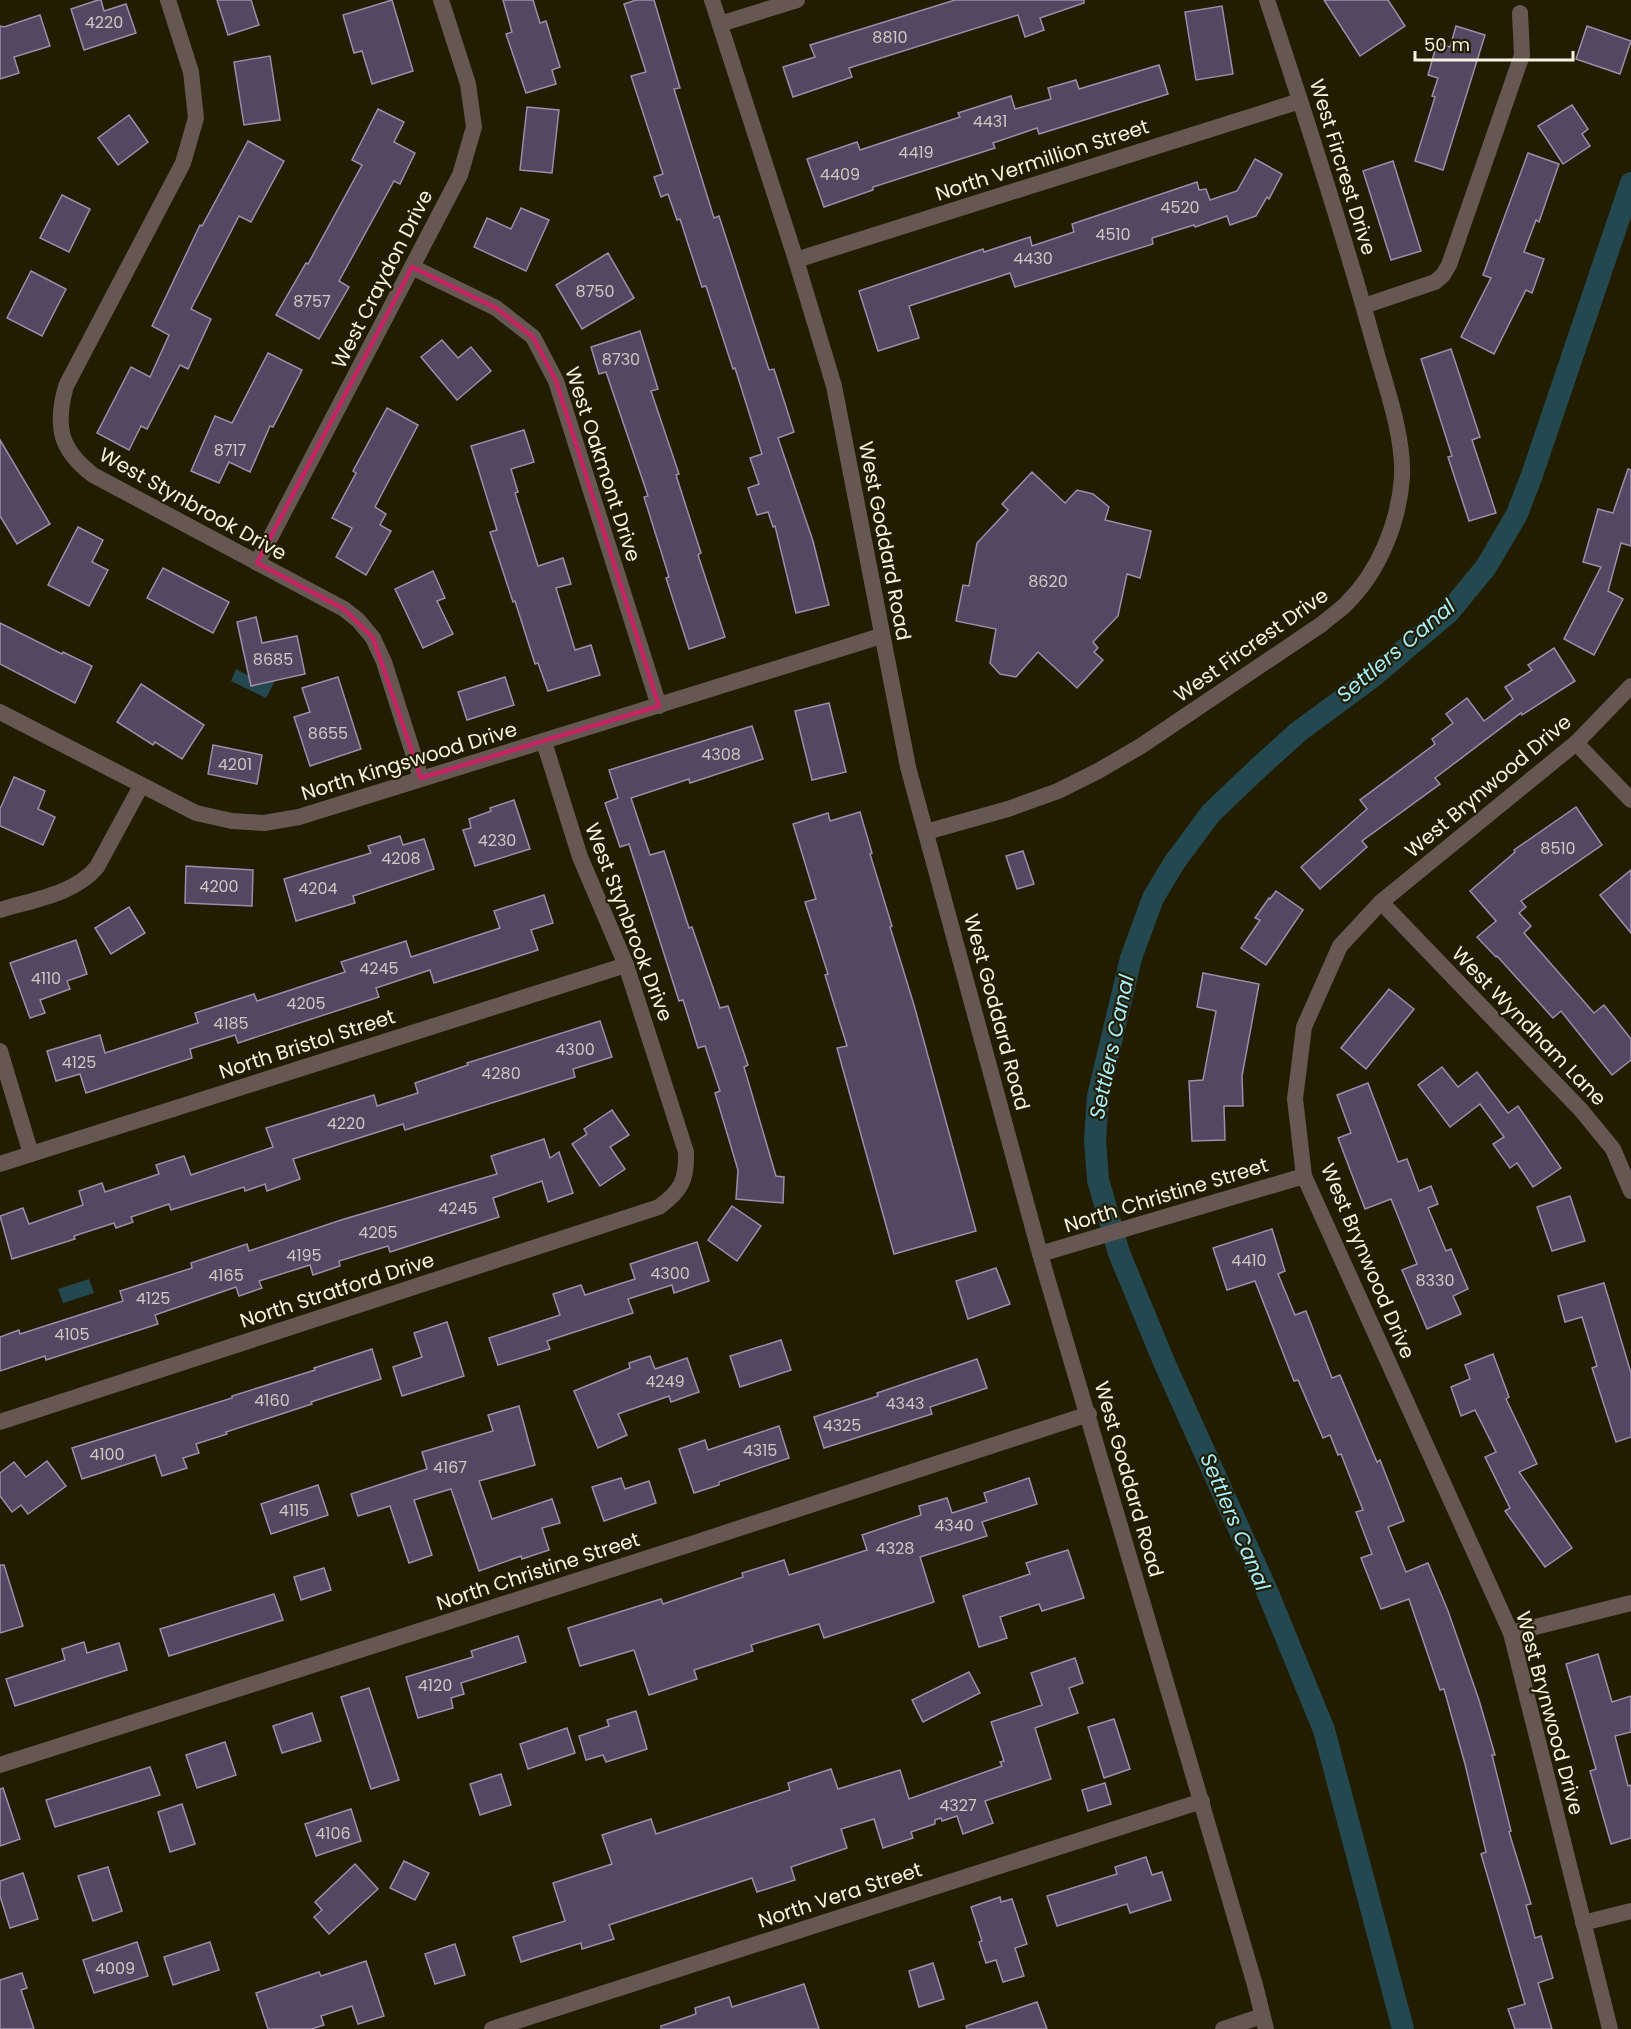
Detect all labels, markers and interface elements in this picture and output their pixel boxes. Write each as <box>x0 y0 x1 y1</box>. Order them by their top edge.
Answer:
house number: 4220 <box>85 11 123 34</box>
scale bar <box>1415 24 1572 62</box>
house number: 8810 <box>872 26 908 49</box>
text: 50 m <box>1424 32 1470 57</box>
street label: West Fircrest Drive <box>1303 76 1383 258</box>
house number: 4431 <box>973 110 1007 133</box>
street label: North Vermillion Street <box>932 112 1152 208</box>
house number: 4419 <box>898 141 934 164</box>
house number: 4409 <box>820 163 860 186</box>
street label: West Craydon Drive <box>325 185 439 373</box>
house number: 4520 <box>1160 196 1200 219</box>
house number: 4510 <box>1095 223 1131 246</box>
house number: 4430 <box>1013 247 1053 270</box>
house number: 8750 <box>576 280 614 303</box>
house number: 8757 <box>293 290 331 313</box>
house number: 8730 <box>602 348 640 371</box>
street label: West Oakmont Drive <box>558 363 648 565</box>
house number: 8717 <box>214 439 247 462</box>
street label: West Goddard Road <box>852 439 918 643</box>
street label: West Stynbrook Drive <box>94 441 292 567</box>
house number: 8620 <box>1028 570 1068 593</box>
street label: West Fircrest Drive <box>1168 581 1334 709</box>
water label: Settlers Canal <box>1330 592 1462 709</box>
house number: 8685 <box>253 648 293 671</box>
street label: West Brynwood Drive <box>1399 708 1577 864</box>
street label: North Kingswood Drive <box>298 715 520 807</box>
house number: 8655 <box>308 722 348 745</box>
house number: 4308 <box>701 743 741 766</box>
house number: 4201 <box>218 753 252 776</box>
street label: West Stynbrook Drive <box>578 819 680 1025</box>
house number: 4230 <box>478 829 516 852</box>
house number: 8510 <box>1540 837 1576 860</box>
house number: 4208 <box>381 847 421 870</box>
house number: 4200 <box>199 875 239 898</box>
house number: 4204 <box>298 877 338 900</box>
street label: West Goddard Road <box>957 911 1037 1113</box>
street label: West Wyndham Lane <box>1445 940 1613 1112</box>
house number: 4245 <box>359 957 399 980</box>
house number: 4110 <box>31 967 61 990</box>
water label: Settlers Canal <box>1082 971 1141 1122</box>
house number: 4205 <box>286 992 326 1015</box>
street label: North Bristol Street <box>215 1002 399 1086</box>
house number: 4185 <box>213 1012 249 1035</box>
house number: 4300 <box>555 1038 595 1061</box>
house number: 4125 <box>62 1051 96 1074</box>
house number: 4280 <box>481 1062 521 1085</box>
house number: 4220 <box>327 1112 365 1135</box>
street label: North Christine Street <box>1060 1151 1272 1239</box>
street label: West Brynwood Drive <box>1314 1159 1422 1363</box>
house number: 4245 <box>438 1197 478 1220</box>
house number: 4205 <box>358 1221 398 1244</box>
house number: 4195 <box>286 1244 322 1267</box>
street label: North Stratford Drive <box>236 1245 438 1335</box>
house number: 4410 <box>1231 1249 1267 1272</box>
house number: 4300 <box>650 1262 690 1285</box>
house number: 4165 <box>208 1264 244 1287</box>
house number: 8330 <box>1416 1269 1455 1292</box>
house number: 4125 <box>136 1287 170 1310</box>
house number: 4105 <box>54 1323 90 1346</box>
house number: 4249 <box>645 1370 685 1393</box>
street label: West Goddard Road <box>1088 1378 1170 1580</box>
house number: 4160 <box>254 1389 290 1412</box>
house number: 4343 <box>886 1392 924 1415</box>
house number: 4325 <box>823 1414 861 1437</box>
house number: 4315 <box>743 1439 777 1462</box>
house number: 4100 <box>89 1443 125 1466</box>
water label: Settlers Canal <box>1193 1448 1278 1596</box>
house number: 4167 <box>433 1456 467 1479</box>
house number: 4115 <box>279 1499 309 1522</box>
house number: 4340 <box>934 1514 974 1537</box>
street label: North Christine Street <box>433 1525 643 1617</box>
house number: 4328 <box>876 1537 914 1560</box>
street label: West Brynwood Drive <box>1509 1608 1591 1818</box>
house number: 4120 <box>418 1674 452 1697</box>
house number: 4327 <box>939 1794 977 1817</box>
house number: 4106 <box>315 1822 351 1845</box>
street label: North Vera Street <box>755 1855 925 1935</box>
house number: 4009 <box>95 1957 135 1980</box>

